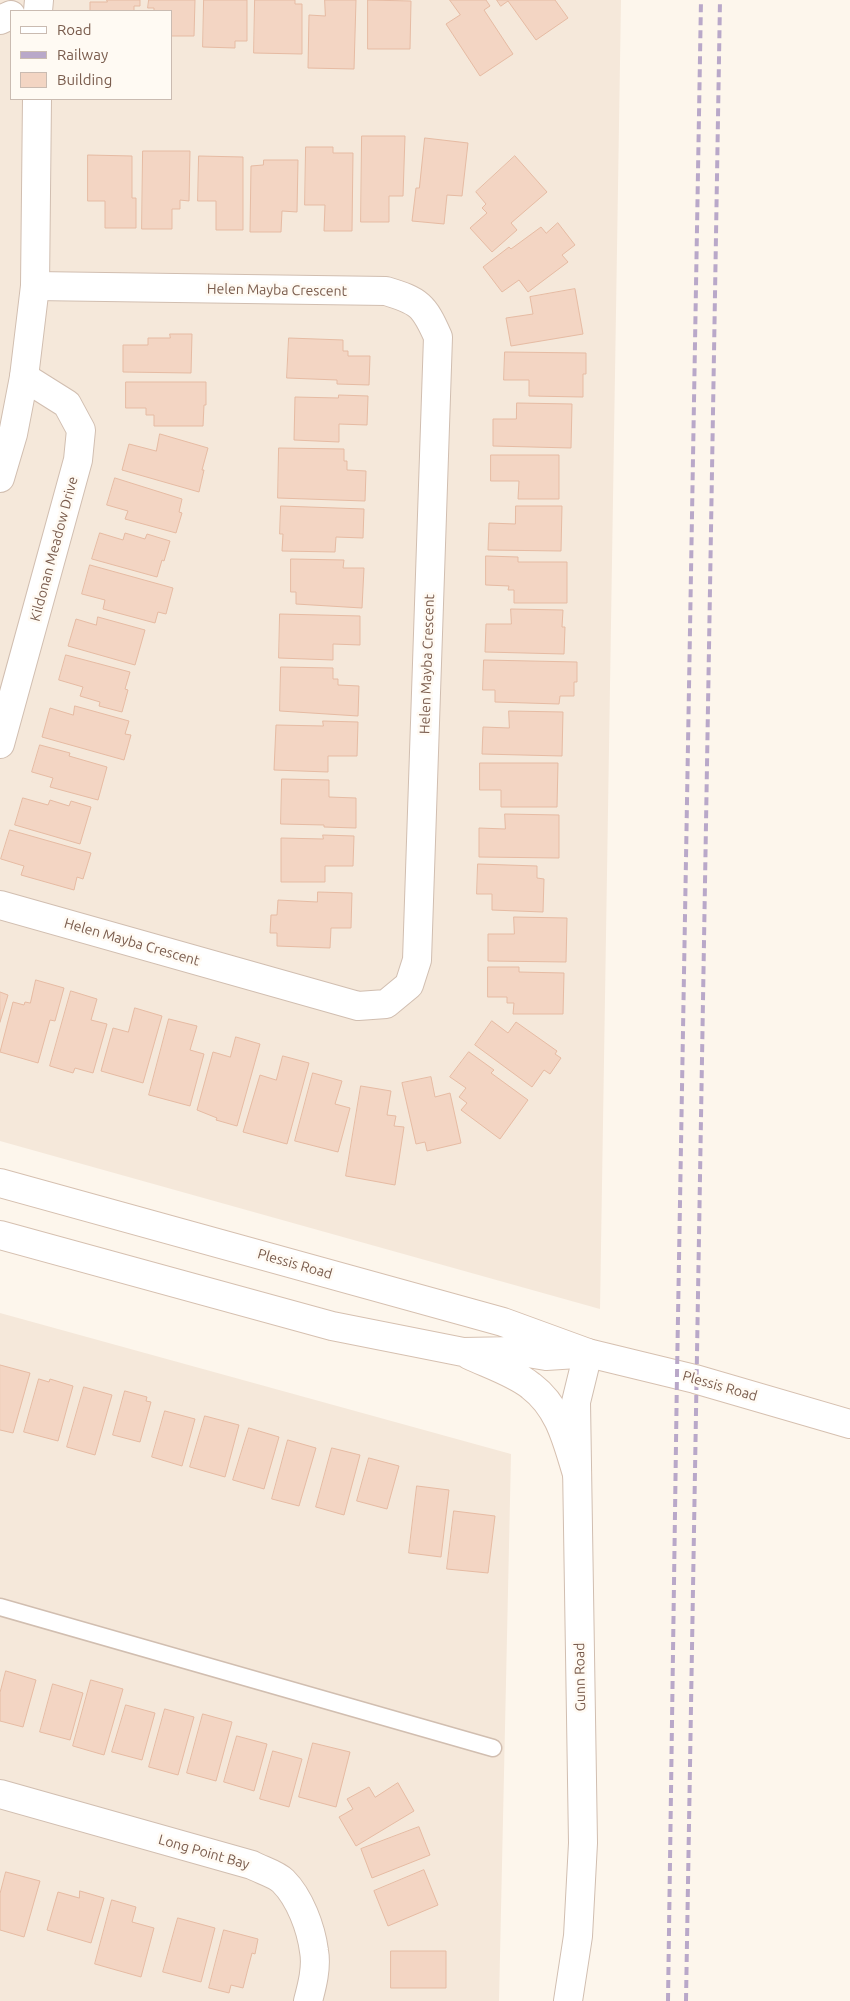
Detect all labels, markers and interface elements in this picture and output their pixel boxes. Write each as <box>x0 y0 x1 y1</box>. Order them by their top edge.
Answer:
legend <box>10 10 172 100</box>
text: Road <box>57 21 92 38</box>
text: Railway <box>57 46 108 63</box>
text: Building <box>57 71 112 88</box>
street label: Helen Mayba Crescent <box>207 280 347 300</box>
street label: Kildonan Meadow Drive <box>27 475 81 623</box>
street label: Helen Mayba Crescent <box>416 594 438 734</box>
street label: Helen Mayba Crescent <box>62 915 202 969</box>
street label: Plessis Road <box>256 1245 334 1283</box>
street label: Plessis Road <box>681 1367 759 1405</box>
street label: Gunn Road <box>571 1642 589 1712</box>
street label: Long Point Bay <box>157 1831 251 1873</box>

